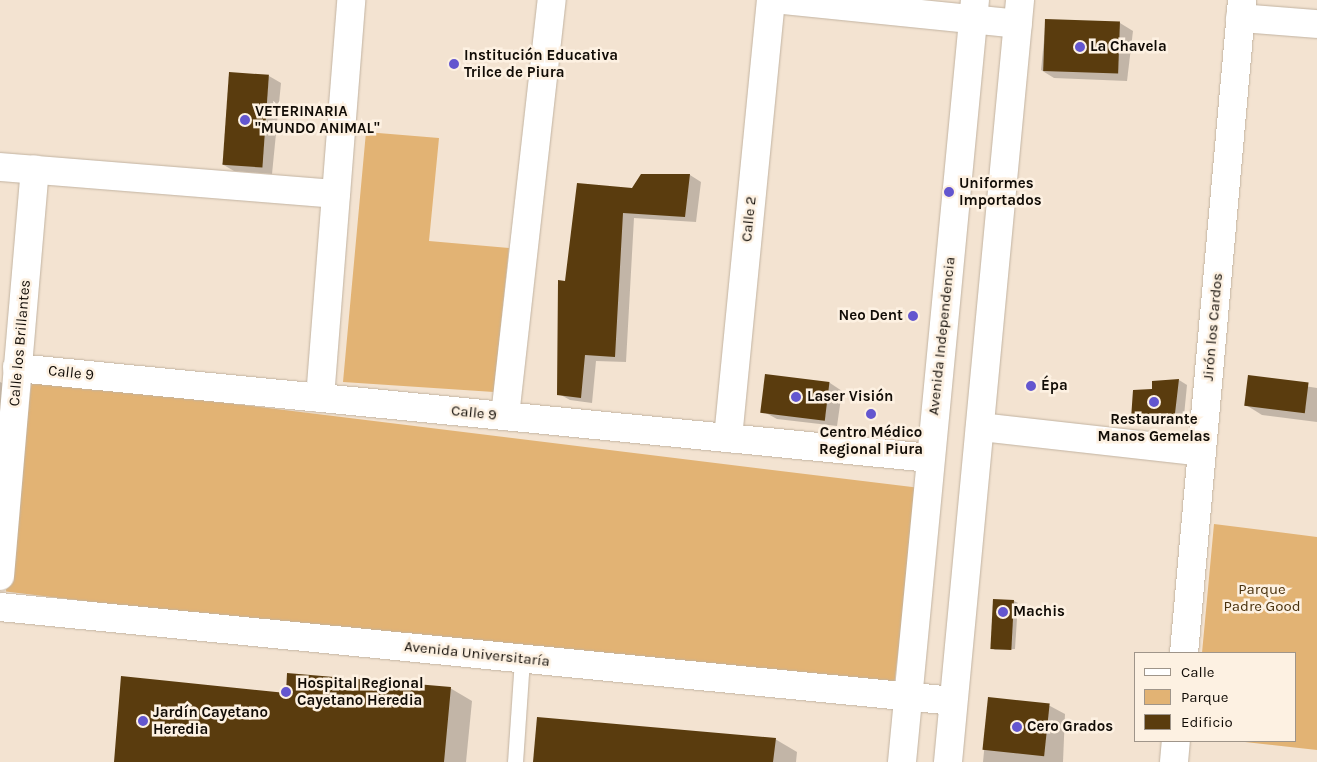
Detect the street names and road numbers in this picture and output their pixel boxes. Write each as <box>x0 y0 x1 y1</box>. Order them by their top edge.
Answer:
street label: Calle 2 <box>738 195 760 243</box>
street label: Avenida Independencia <box>925 256 959 416</box>
street label: Jirón los Cardos <box>1199 272 1227 382</box>
street label: Calle los Brillantes <box>5 279 35 407</box>
street label: Calle 9 <box>47 362 95 384</box>
street label: Calle 9 <box>450 402 498 424</box>
street label: Avenida Universitaría <box>403 637 551 671</box>

